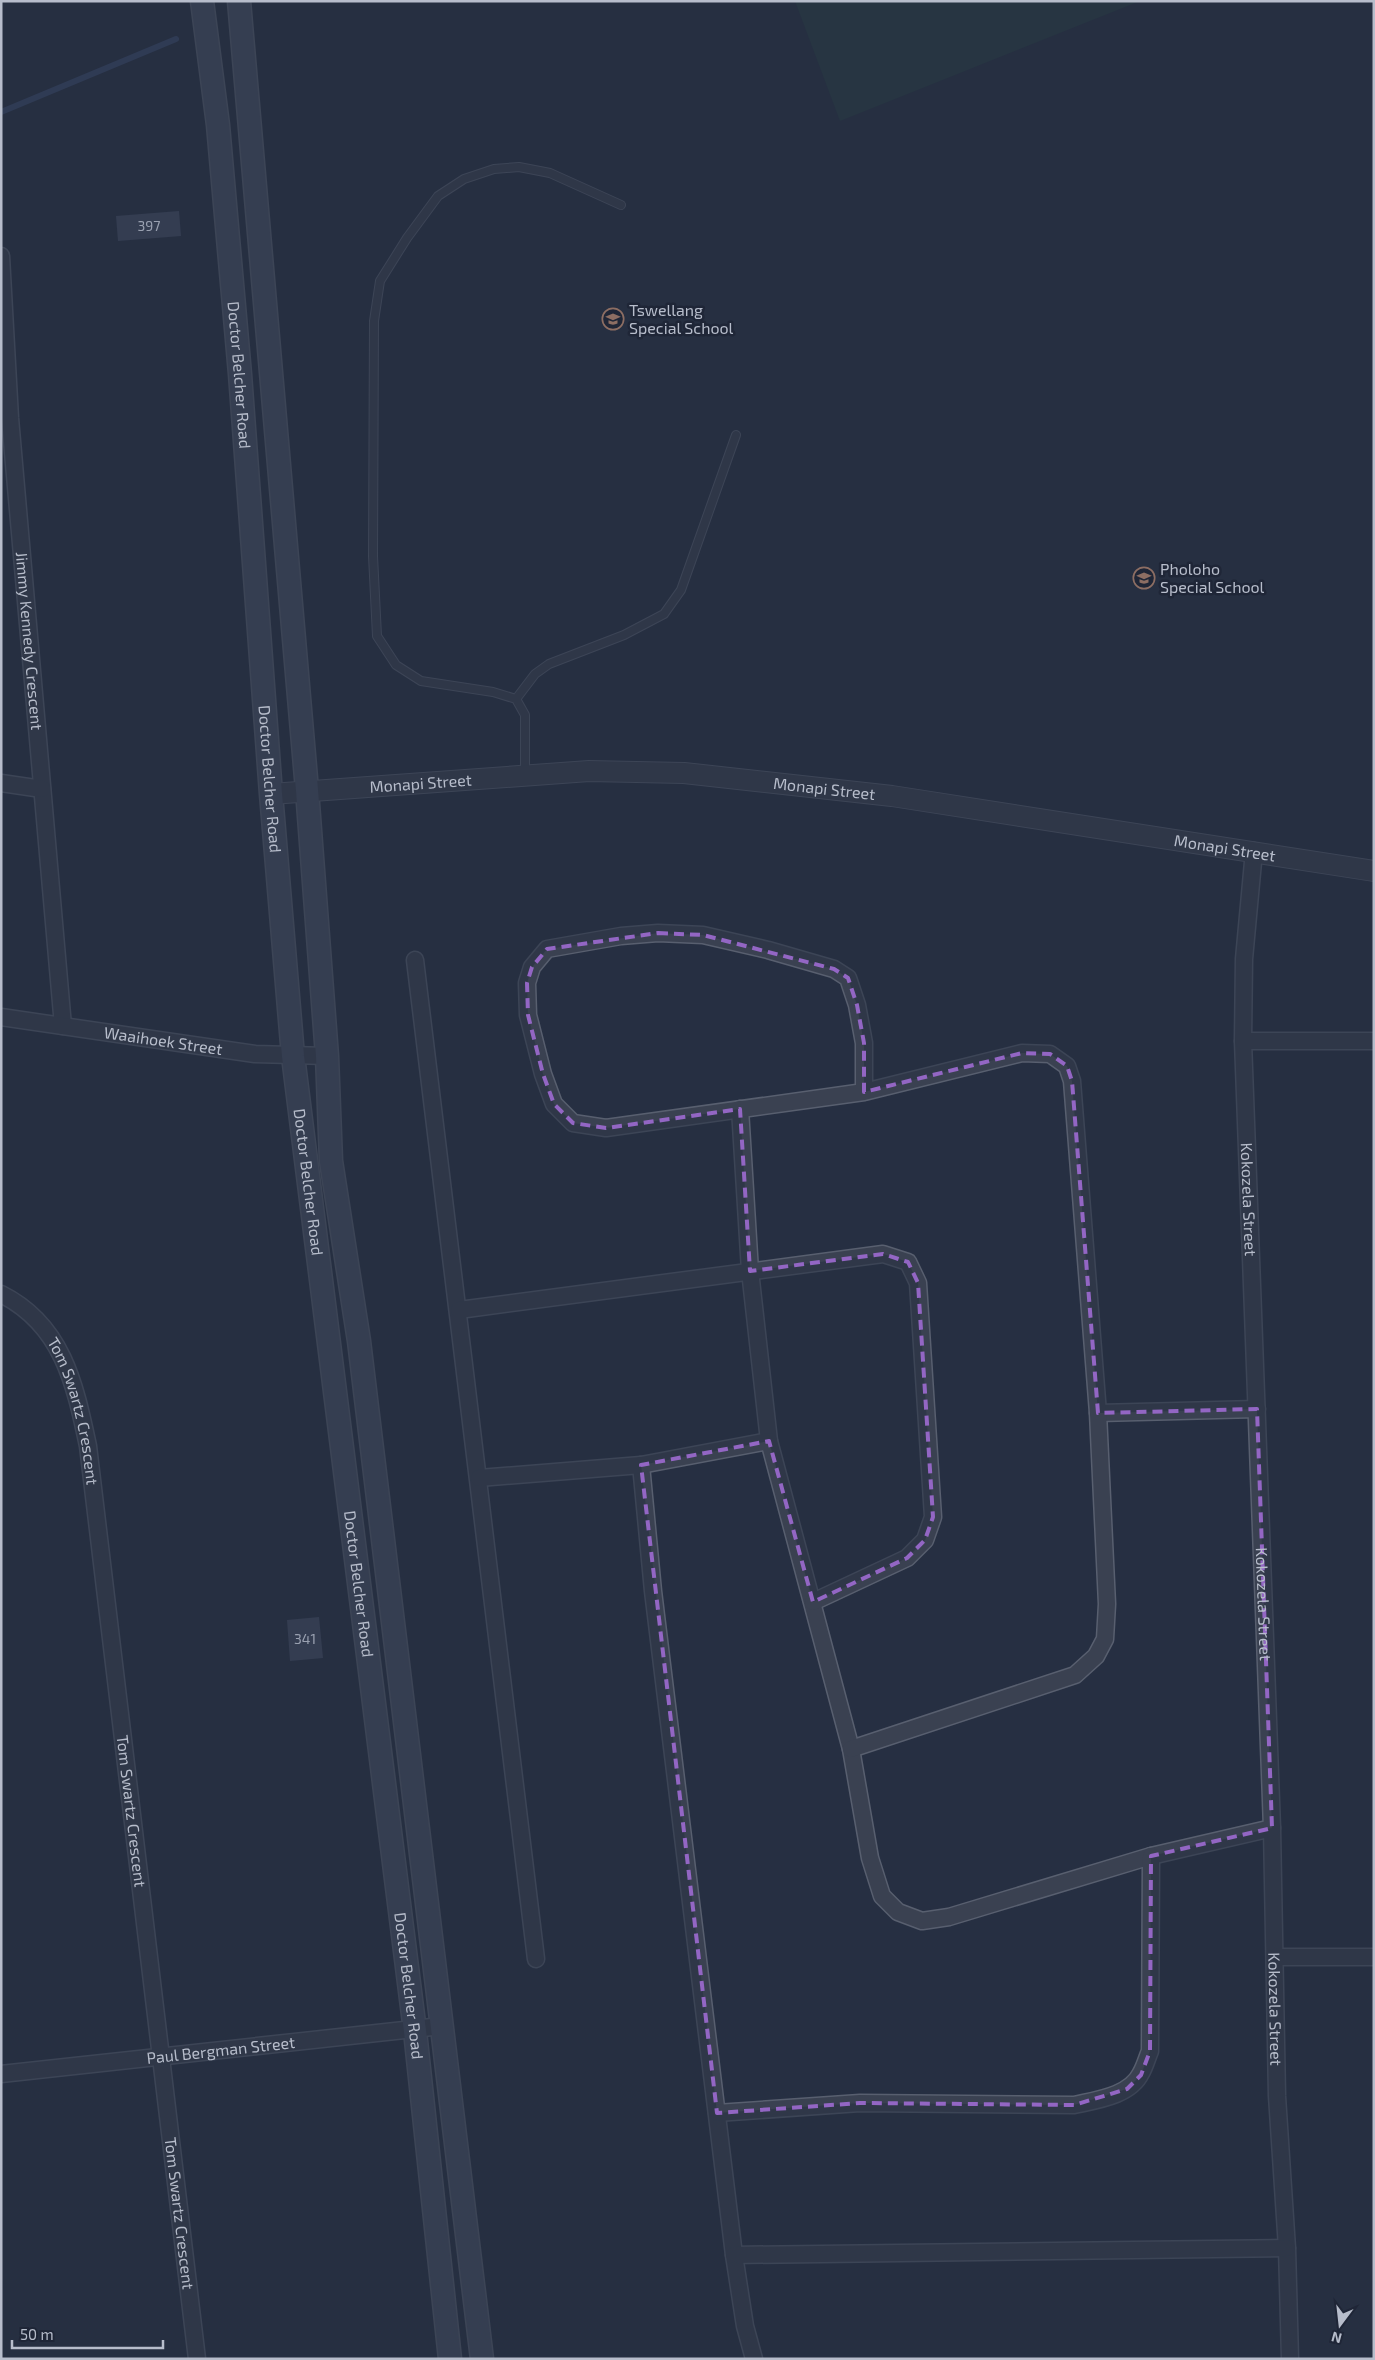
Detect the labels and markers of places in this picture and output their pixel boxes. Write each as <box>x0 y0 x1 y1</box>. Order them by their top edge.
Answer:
place label: Tswellang Special School <box>629 300 734 337</box>
school or university icon: Tswellang Special School <box>601 307 625 331</box>
place label: Pholoho Special School <box>1160 559 1265 596</box>
school or university icon: Pholoho Special School <box>1132 566 1156 590</box>

